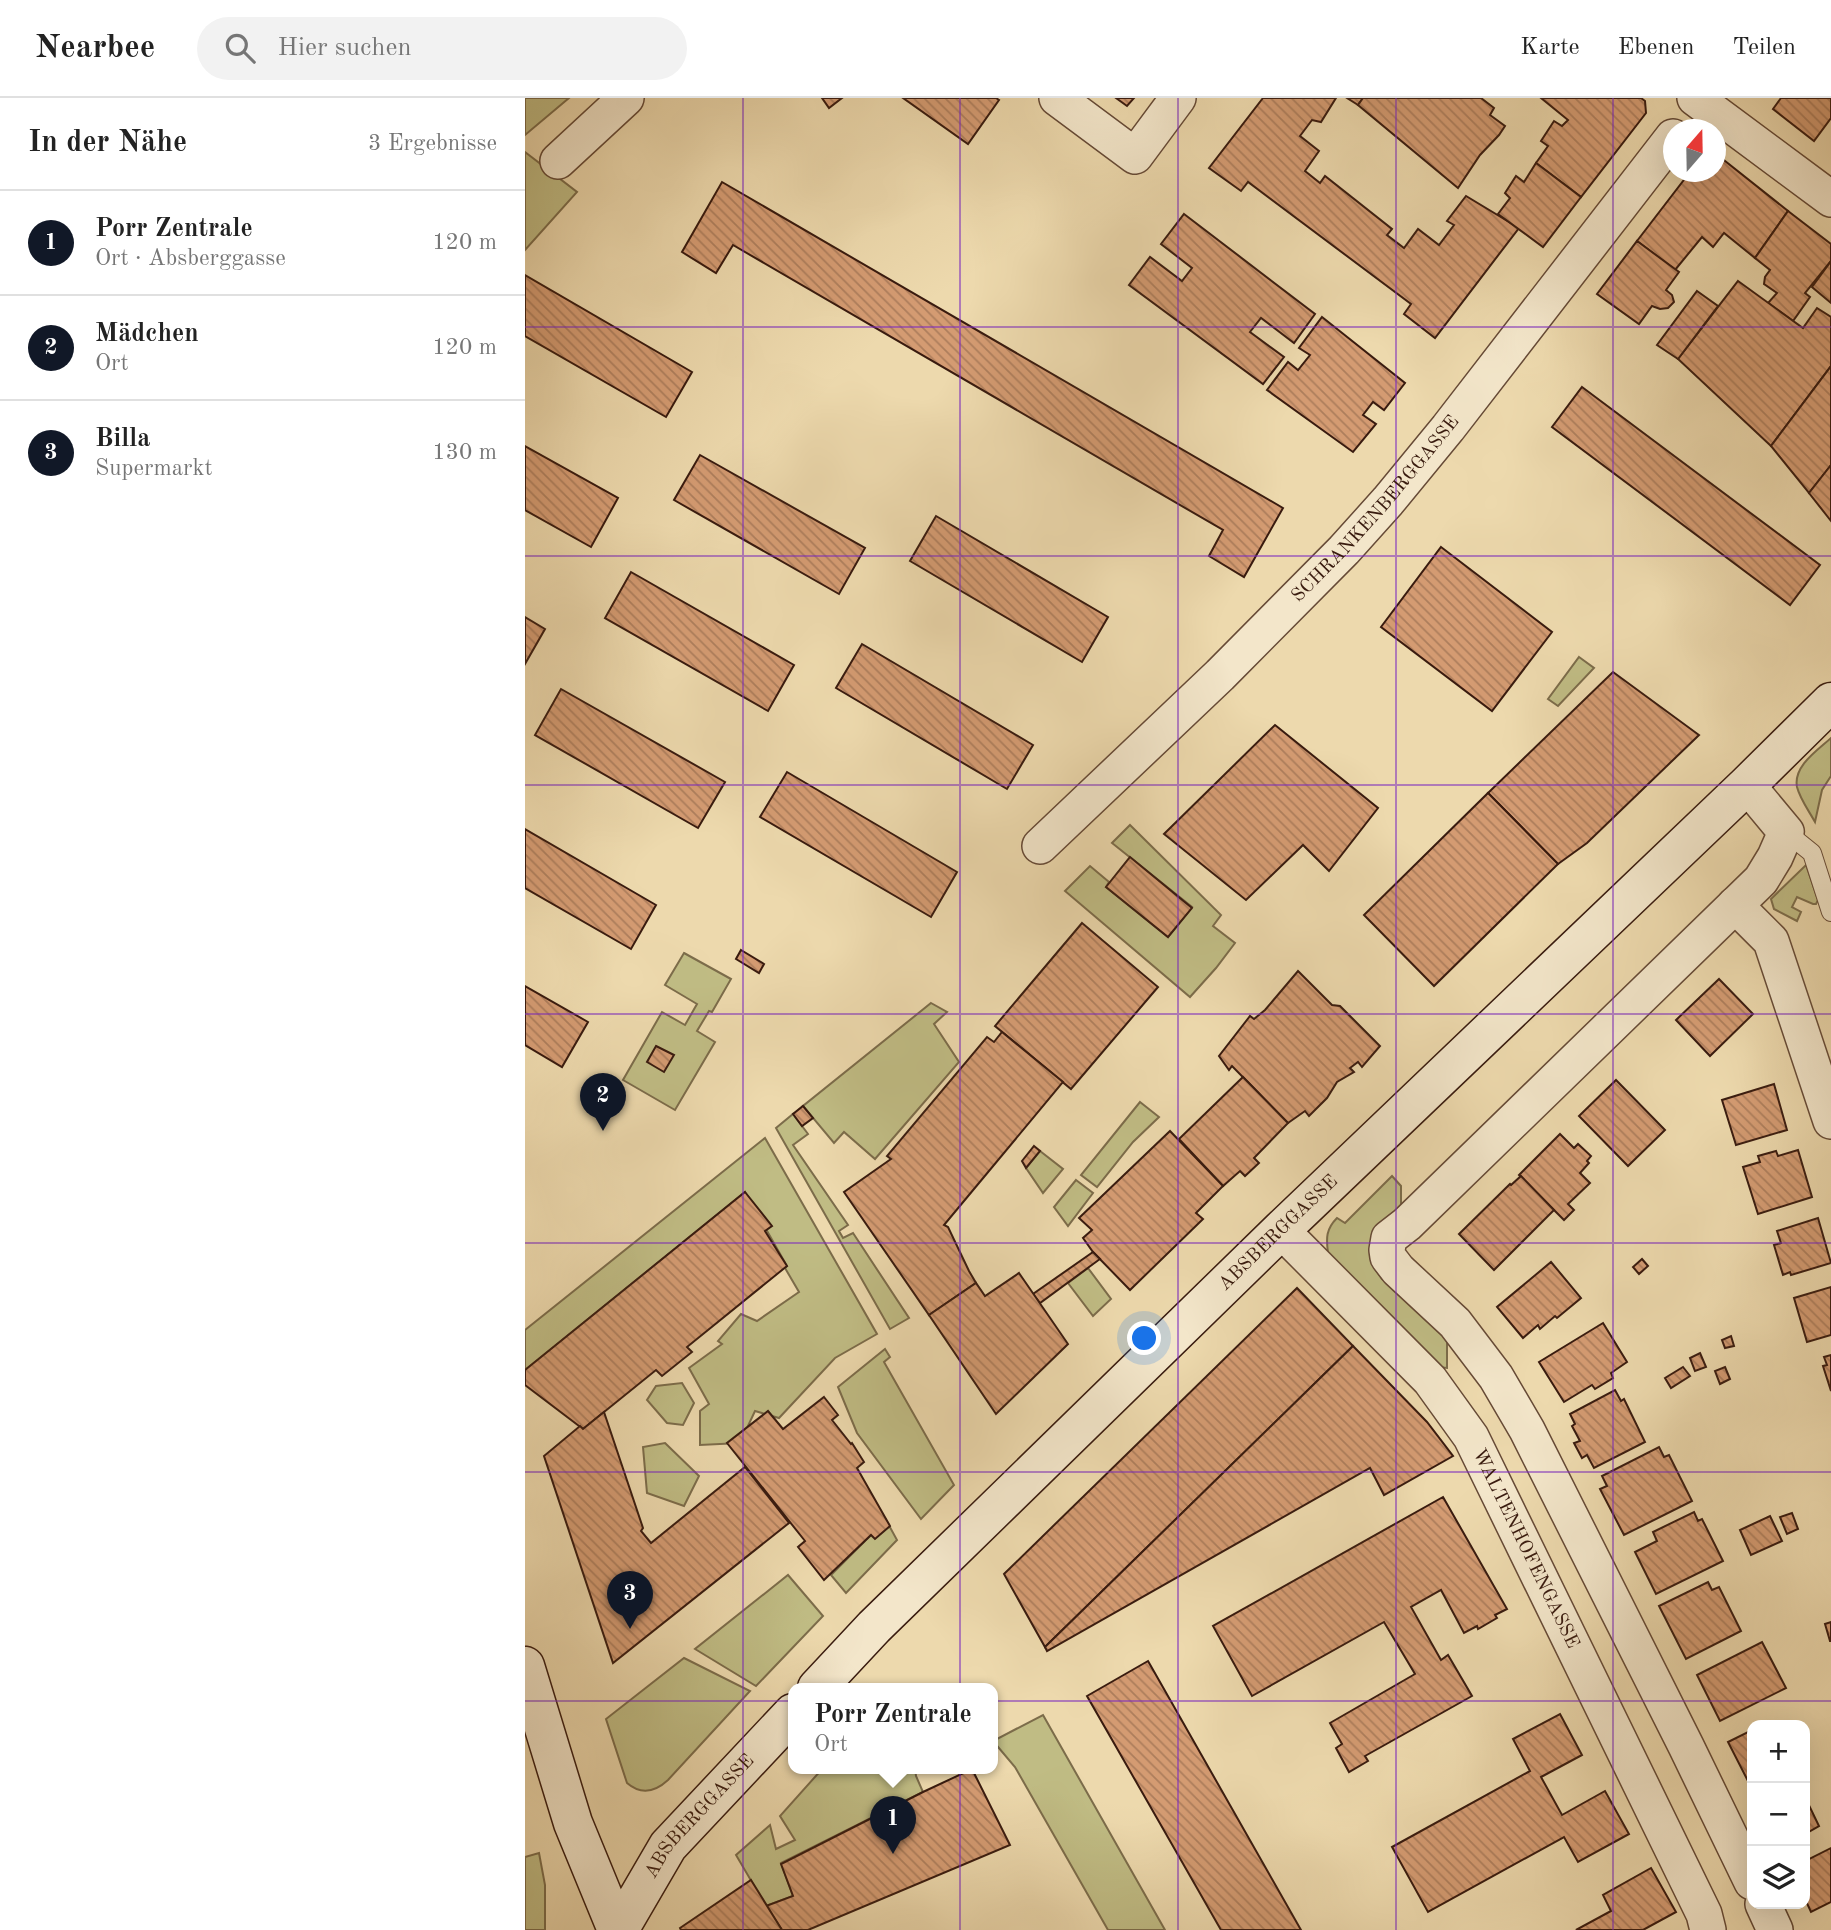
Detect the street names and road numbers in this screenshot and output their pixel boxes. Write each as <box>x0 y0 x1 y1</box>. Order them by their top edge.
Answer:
street label: SCHRANKENBERGGASSE <box>1288 412 1463 606</box>
street label: ABSBERGGASSE <box>1215 1172 1342 1295</box>
street label: WALTENHOFENGASSE <box>1469 1446 1582 1651</box>
street label: ABSBERGGASSE <box>642 1751 758 1882</box>

